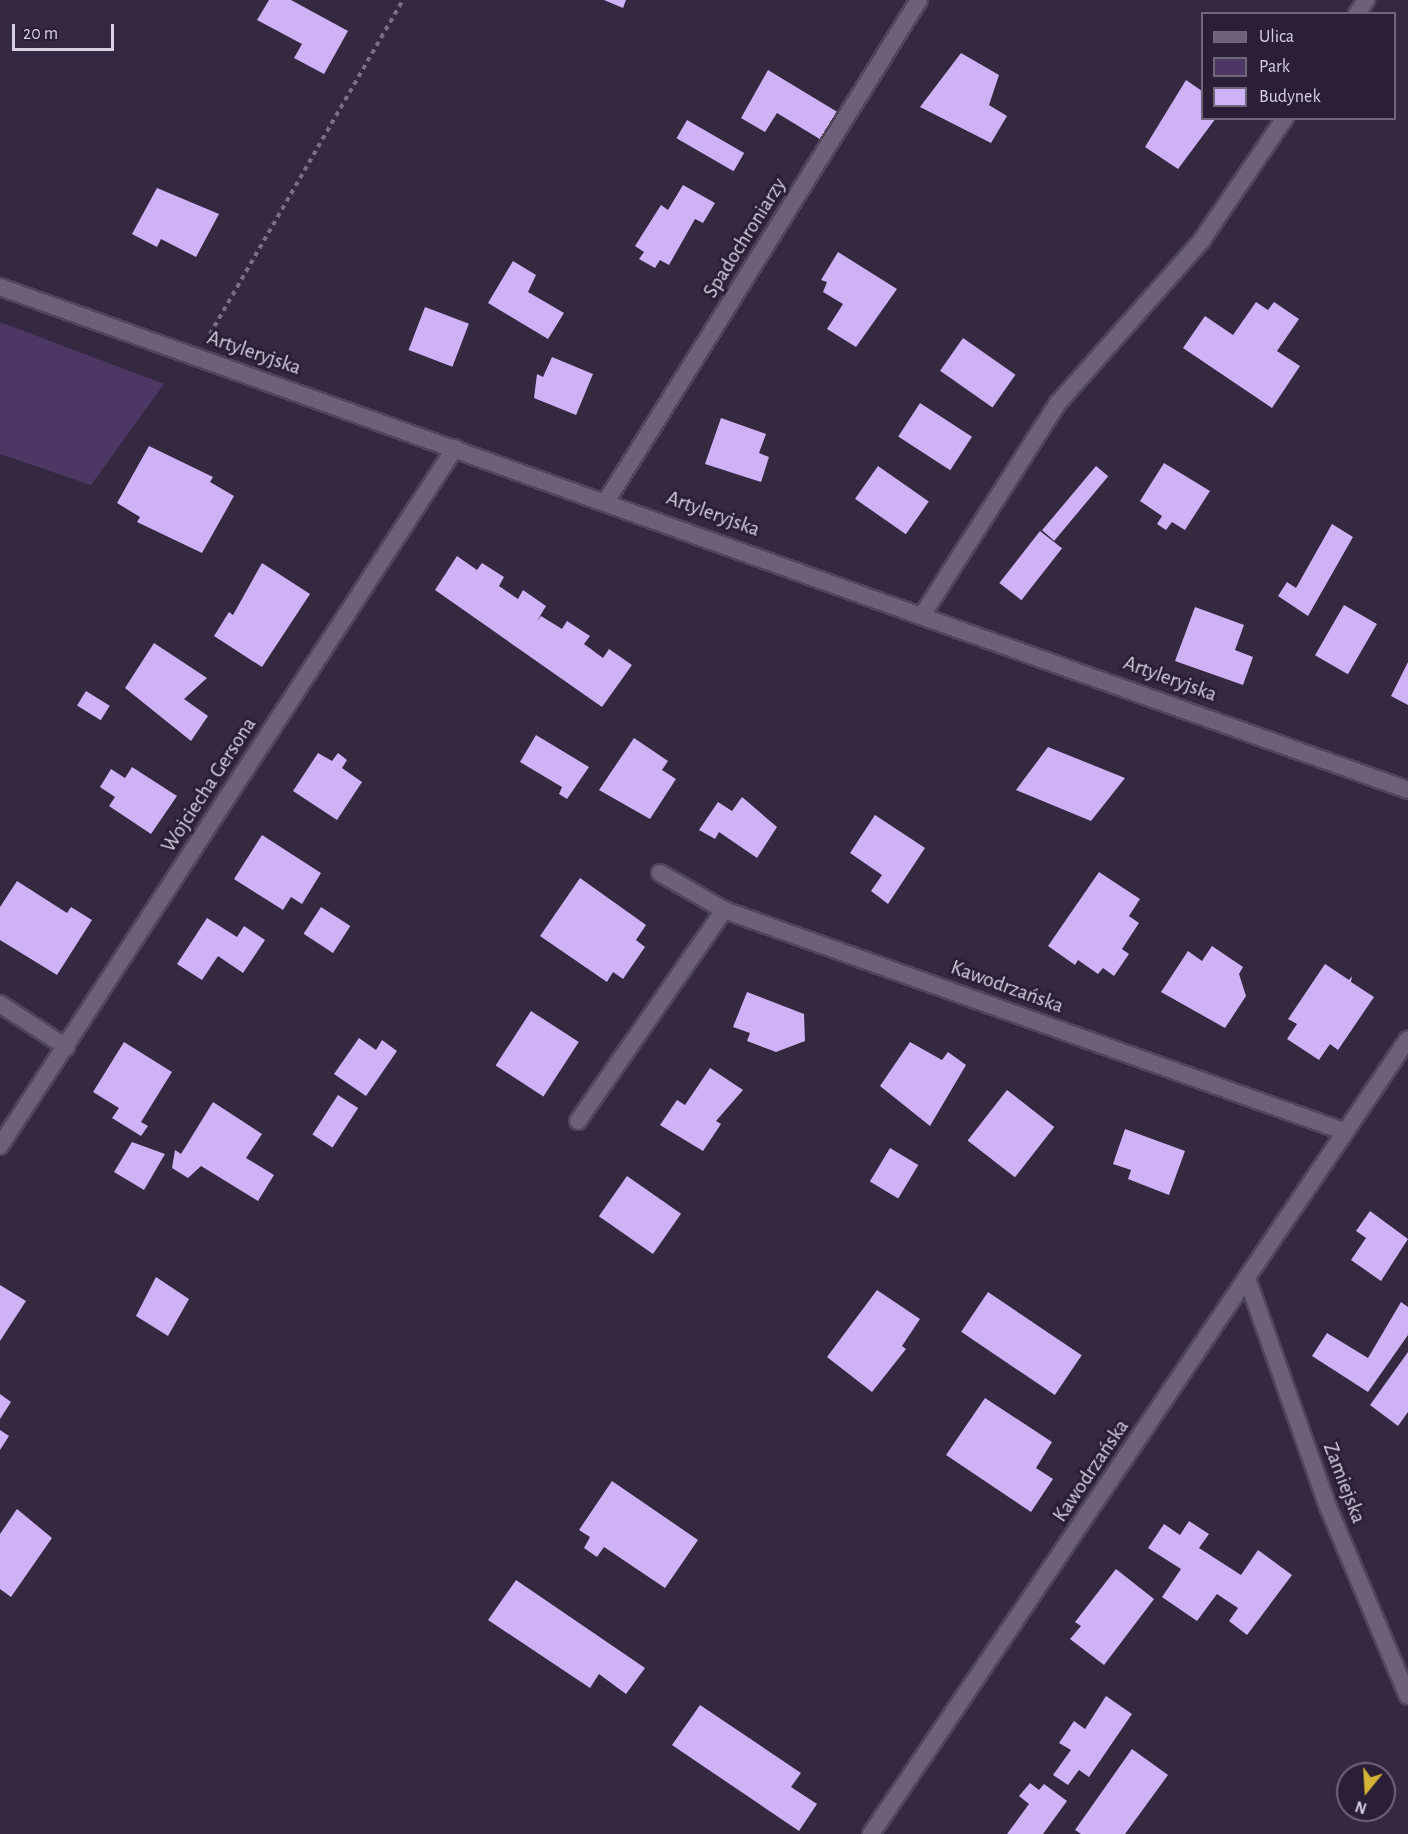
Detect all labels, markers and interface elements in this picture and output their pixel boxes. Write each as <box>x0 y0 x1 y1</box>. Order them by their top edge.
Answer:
scale bar <box>15 12 117 50</box>
legend <box>1201 12 1396 120</box>
text: 20 m <box>23 25 58 43</box>
text: Ulica <box>1259 28 1294 46</box>
text: Park <box>1259 58 1290 76</box>
text: Budynek <box>1259 88 1321 106</box>
street label: Spadochroniarzy <box>698 173 792 303</box>
street label: Artyleryjska <box>204 325 304 381</box>
street label: Artyleryjska <box>663 485 763 543</box>
street label: Artyleryjska <box>1120 650 1220 708</box>
street label: Wojciecha Gersona <box>156 713 262 857</box>
street label: Kawodrzańska <box>947 955 1067 1019</box>
street label: Kawodrzańska <box>1048 1415 1134 1527</box>
street label: Zamiejska <box>1317 1439 1371 1527</box>
north arrow <box>1336 1762 1396 1822</box>
text: N <box>1353 1798 1369 1817</box>

